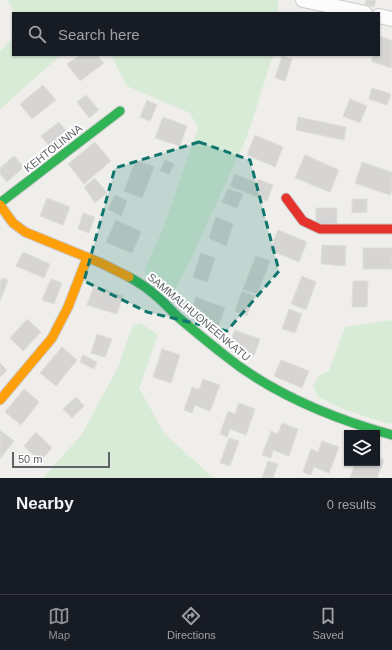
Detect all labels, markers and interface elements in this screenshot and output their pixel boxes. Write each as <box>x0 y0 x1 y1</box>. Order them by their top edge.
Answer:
search box <box>12 12 380 56</box>
icon: search <box>26 23 48 45</box>
text: Search here <box>58 26 140 43</box>
street label: KEHTOLINNA <box>22 121 85 174</box>
street label: SAMMALHUONEENKATU <box>145 271 253 363</box>
map controls <box>344 430 380 466</box>
button: layers <box>344 430 380 466</box>
scale bar <box>12 450 110 469</box>
text: 50 m <box>18 453 42 465</box>
text: Nearby <box>16 494 74 513</box>
text: 0 results <box>327 497 376 512</box>
tab: Map <box>48 605 70 641</box>
tab: Directions <box>167 605 216 641</box>
tab: Saved <box>312 605 344 641</box>

